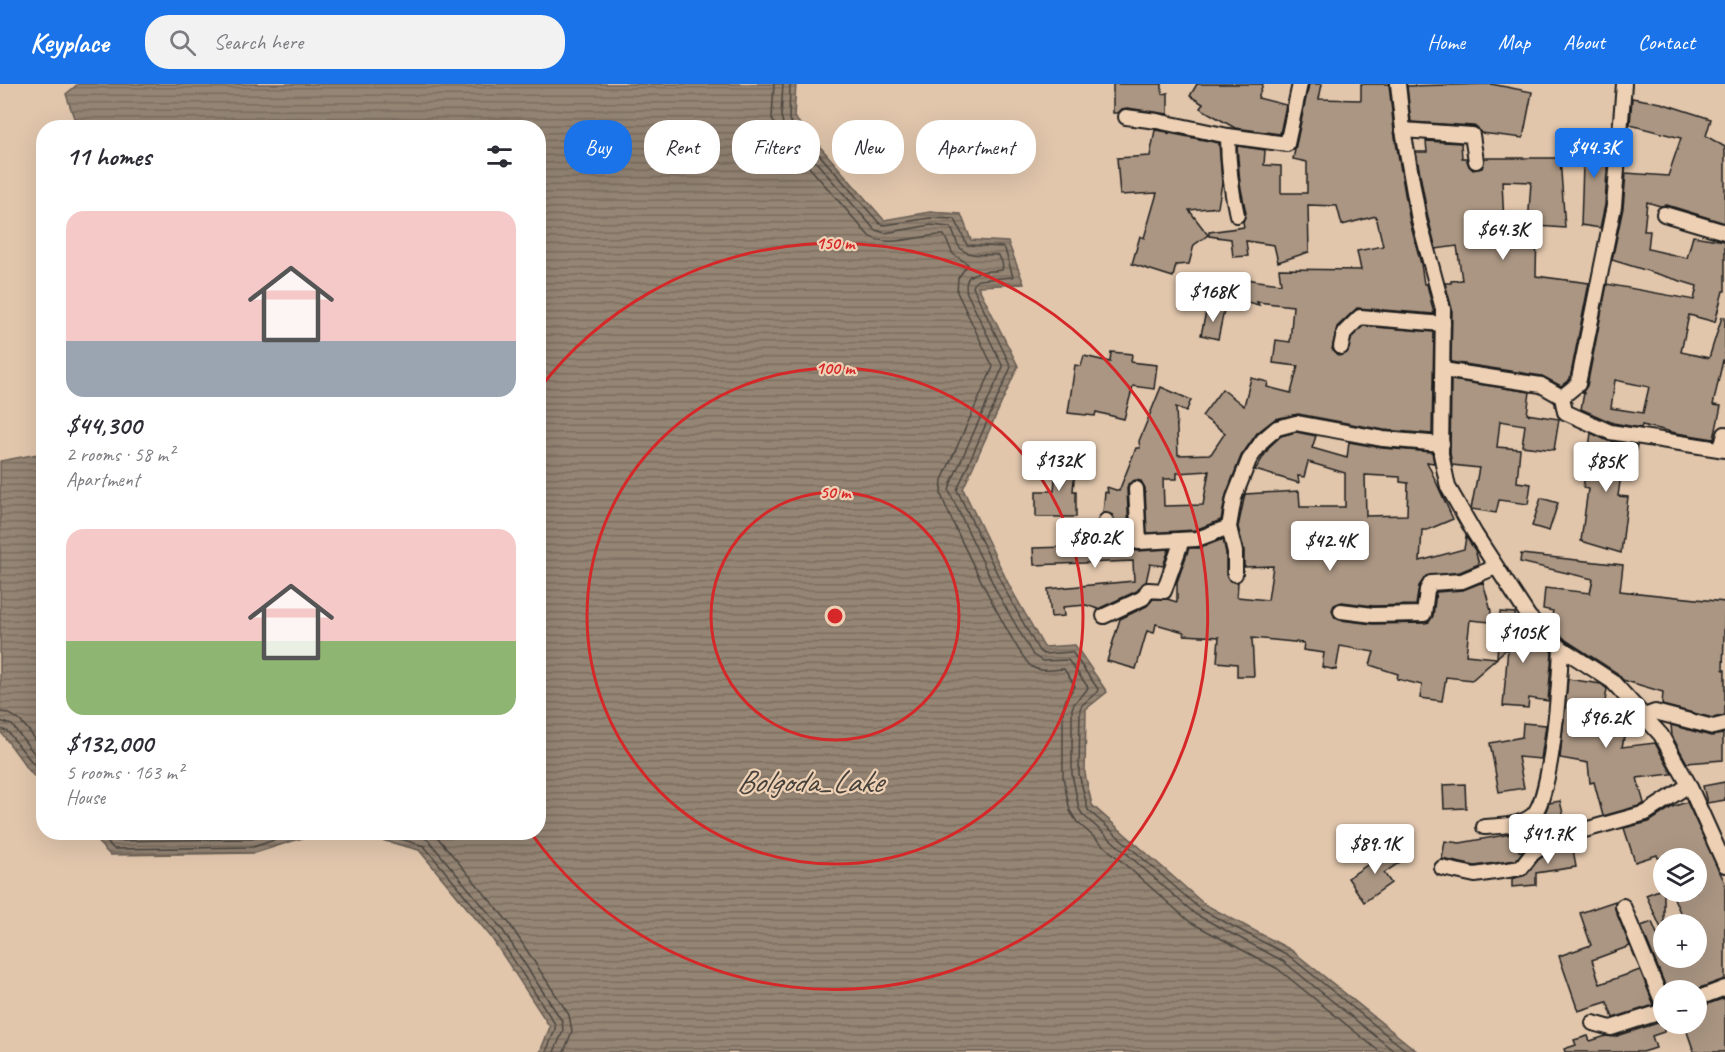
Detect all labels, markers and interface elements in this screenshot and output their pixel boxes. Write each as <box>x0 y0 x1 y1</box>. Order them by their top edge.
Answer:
search box <box>145 15 565 69</box>
text: Keyplace <box>30 25 109 60</box>
icon: search <box>166 26 199 59</box>
text: Search here <box>214 28 303 56</box>
text: Home <box>1427 29 1465 55</box>
text: Map <box>1498 29 1530 55</box>
text: About <box>1563 29 1605 55</box>
text: Contact <box>1638 29 1695 55</box>
chip: Buy <box>564 120 632 174</box>
chip: Rent <box>644 120 720 174</box>
chip: Filters <box>732 120 820 174</box>
chip: New <box>832 120 904 174</box>
chip: Apartment <box>916 120 1036 174</box>
pin: $44.3K <box>1545 128 1643 179</box>
text: $44.3K <box>1569 135 1619 160</box>
text: 11 homes <box>66 140 151 173</box>
icon: filters <box>483 140 516 173</box>
pin: $64.3K <box>1454 210 1552 261</box>
text: $64.3K <box>1478 217 1528 242</box>
text: 150 m <box>816 232 856 254</box>
icon: home <box>237 250 345 358</box>
pin: $168K <box>1171 272 1255 323</box>
text: $168K <box>1190 279 1236 304</box>
text: 100 m <box>816 357 856 379</box>
text: $44,300 <box>66 409 141 442</box>
pin: $132K <box>1017 441 1101 492</box>
text: 2 rooms · 58 m² <box>66 442 174 467</box>
pin: $85K <box>1570 442 1642 493</box>
text: $132K <box>1036 448 1082 473</box>
text: $85K <box>1588 449 1624 474</box>
text: Apartment <box>66 467 139 492</box>
text: 50 m <box>820 481 852 503</box>
pin: $80.2K <box>1046 518 1144 569</box>
pin: $42.4K <box>1281 521 1379 572</box>
text: $80.2K <box>1070 525 1120 550</box>
text: $42.4K <box>1305 528 1355 553</box>
icon: home <box>237 568 345 676</box>
centre of rings <box>825 606 845 626</box>
pin: $105K <box>1481 613 1565 664</box>
text: $105K <box>1500 620 1546 645</box>
pin: $96.2K <box>1557 698 1655 749</box>
text: $96.2K <box>1581 705 1631 730</box>
text: $132,000 <box>66 727 153 760</box>
text: 5 rooms · 163 m² <box>66 760 183 785</box>
water label: Bolgoda_Lake <box>736 761 886 802</box>
text: House <box>66 785 105 810</box>
pin: $41.7K <box>1499 814 1597 865</box>
text: $41.7K <box>1523 821 1573 846</box>
pin: $89.1K <box>1326 824 1424 875</box>
text: $89.1K <box>1350 831 1400 856</box>
map controls <box>1653 848 1707 1034</box>
button: layers <box>1653 848 1707 902</box>
button: + <box>1653 914 1707 968</box>
button: − <box>1653 980 1707 1034</box>

